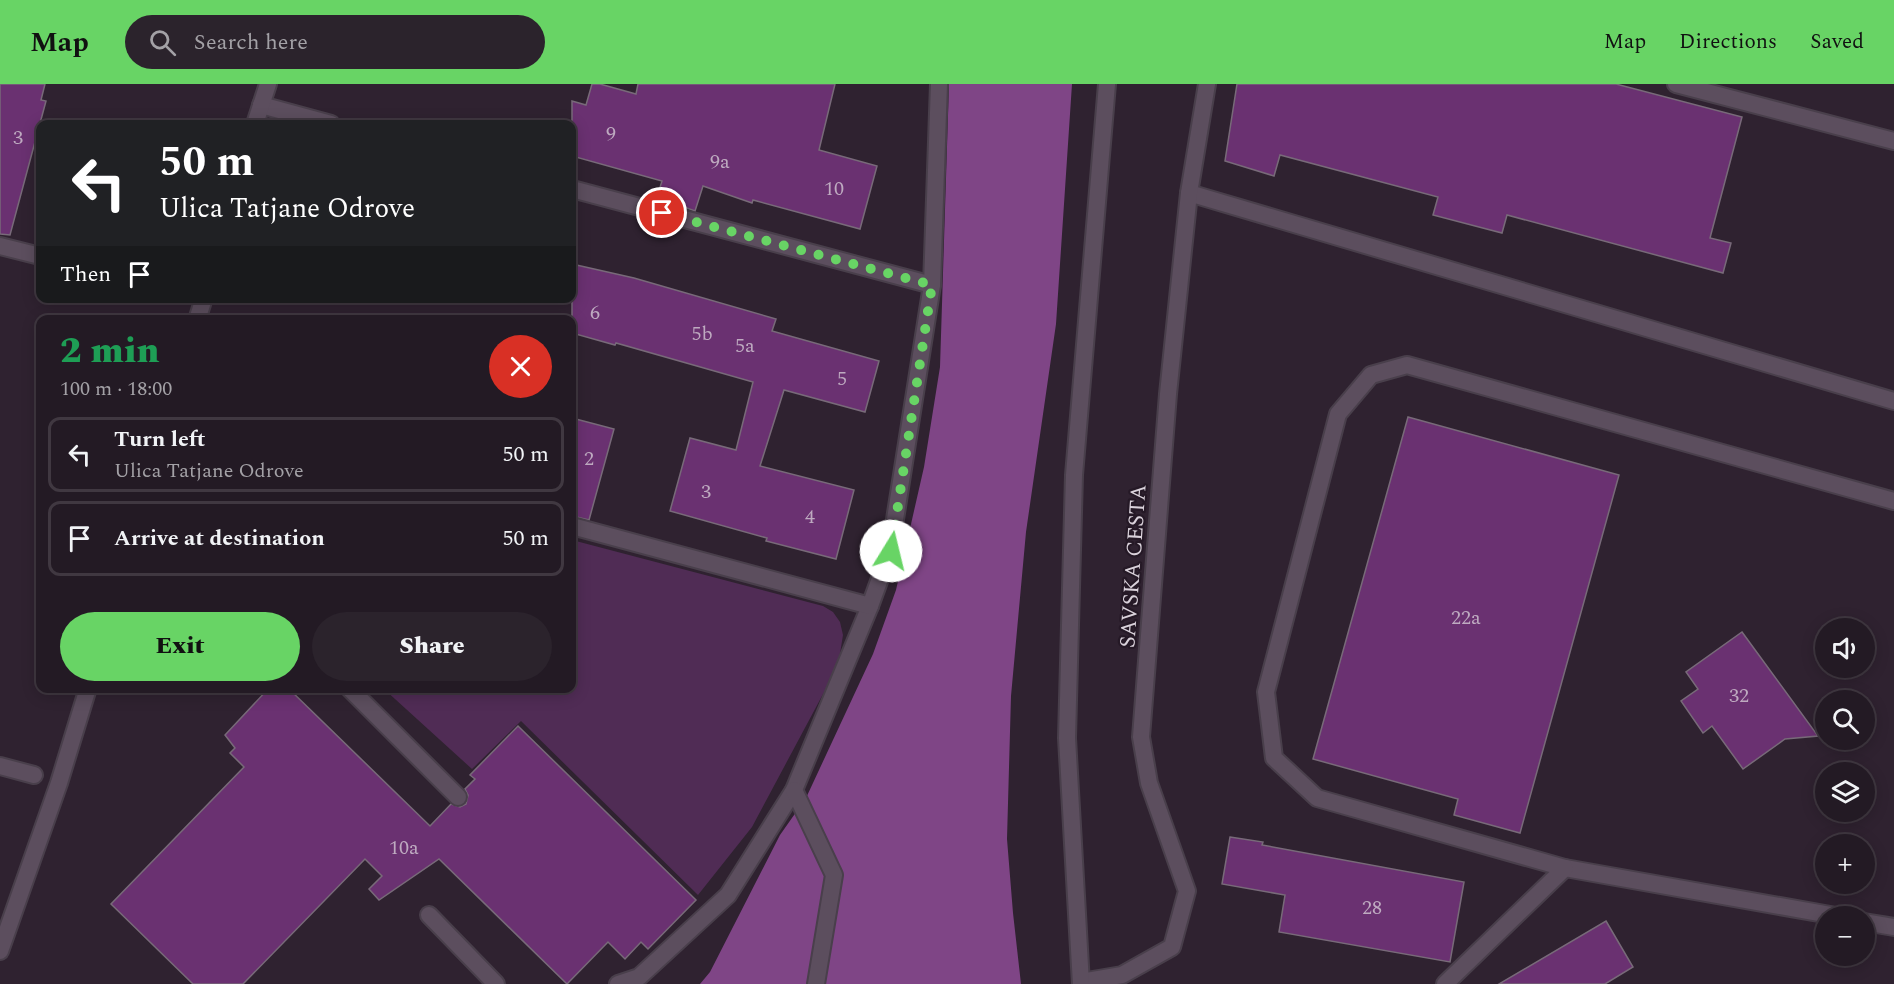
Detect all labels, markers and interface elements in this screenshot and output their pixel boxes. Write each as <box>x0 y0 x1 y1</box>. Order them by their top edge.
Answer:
search box <box>125 15 545 69</box>
text: Map <box>30 21 89 64</box>
icon: search <box>146 26 179 59</box>
text: Search here <box>194 26 308 59</box>
text: Map <box>1604 26 1646 58</box>
text: Directions <box>1679 26 1777 58</box>
text: Saved <box>1810 26 1864 58</box>
house number: 9 <box>606 119 616 149</box>
house number: 3 <box>13 123 23 153</box>
text: 50 m <box>159 131 254 194</box>
icon: left <box>60 144 138 222</box>
house number: 9a <box>710 147 730 177</box>
house number: 10 <box>824 174 844 204</box>
pin <box>636 187 687 238</box>
text: Ulica Tatjane Odrove <box>159 188 415 230</box>
icon: arrive <box>645 196 678 229</box>
text: Then <box>60 258 111 291</box>
icon: arrive <box>123 258 156 291</box>
house number: 6 <box>590 298 600 328</box>
house number: 5b <box>691 319 713 349</box>
text: 2 min <box>60 324 160 379</box>
house number: 5a <box>735 331 755 361</box>
button: close <box>489 335 552 398</box>
house number: 5 <box>837 364 847 394</box>
text: 100 m · 18:00 <box>60 374 172 404</box>
text: Turn left <box>114 423 206 456</box>
icon: left <box>63 438 96 471</box>
text: 50 m <box>503 438 549 471</box>
house number: 2 <box>584 444 594 474</box>
text: Ulica Tatjane Odrove <box>114 456 304 486</box>
house number: 3 <box>701 477 711 507</box>
street label: SAVSKA CESTA <box>1111 483 1156 649</box>
house number: 4 <box>805 502 815 532</box>
position arrow <box>859 519 923 583</box>
icon: arrive <box>63 522 96 555</box>
text: Arrive at destination <box>114 522 325 555</box>
text: 50 m <box>503 522 549 555</box>
house number: 22a <box>1451 603 1481 633</box>
button: Exit <box>60 612 300 681</box>
button: Share <box>312 612 552 681</box>
map controls <box>1815 618 1875 966</box>
button: sound <box>1815 618 1875 678</box>
house number: 32 <box>1729 681 1749 711</box>
button: search <box>1815 690 1875 750</box>
button: layers <box>1815 762 1875 822</box>
house number: 10a <box>389 833 419 863</box>
button: + <box>1815 834 1875 894</box>
house number: 28 <box>1362 893 1382 923</box>
button: − <box>1815 906 1875 966</box>

